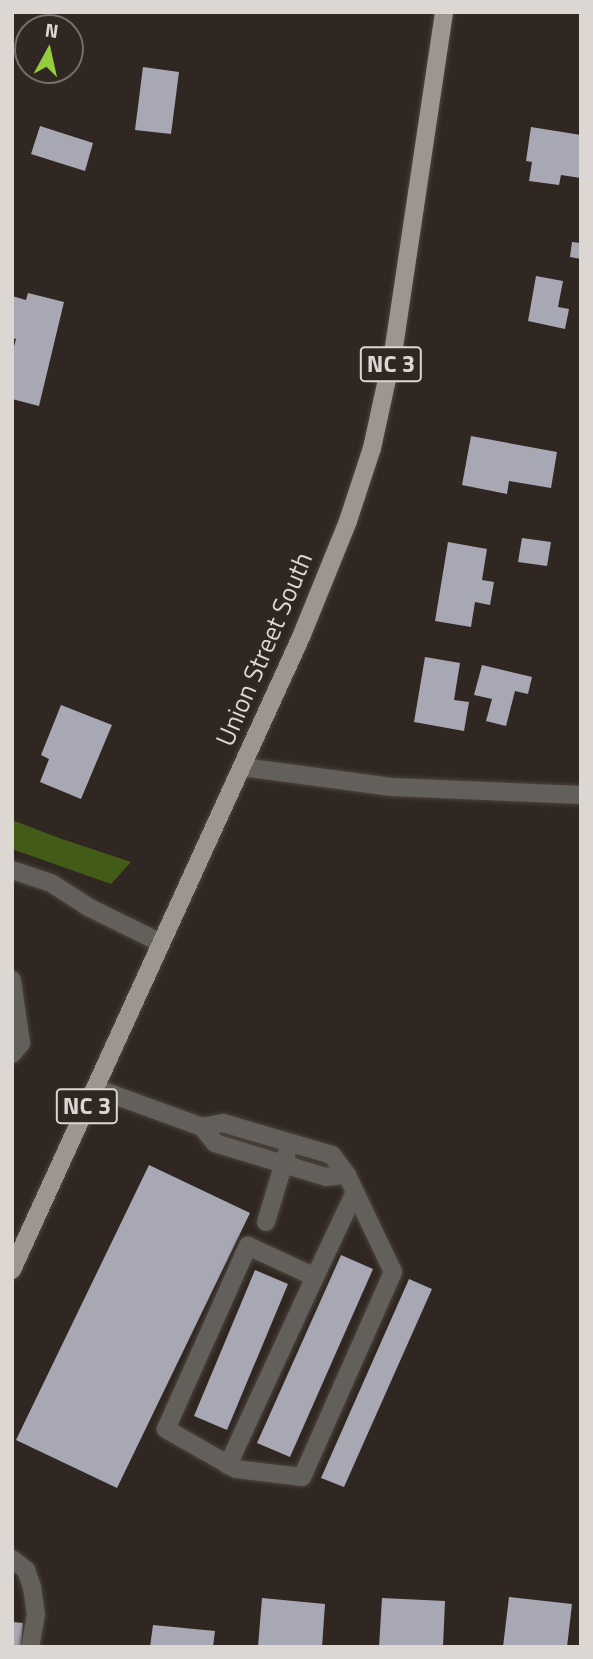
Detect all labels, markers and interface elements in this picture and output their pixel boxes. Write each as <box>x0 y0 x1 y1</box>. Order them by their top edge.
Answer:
north arrow <box>14 14 84 84</box>
text: N <box>43 14 60 45</box>
road number: NC 3 <box>360 344 422 384</box>
street label: Union Street South <box>209 548 319 750</box>
road number: NC 3 <box>56 1086 119 1126</box>

